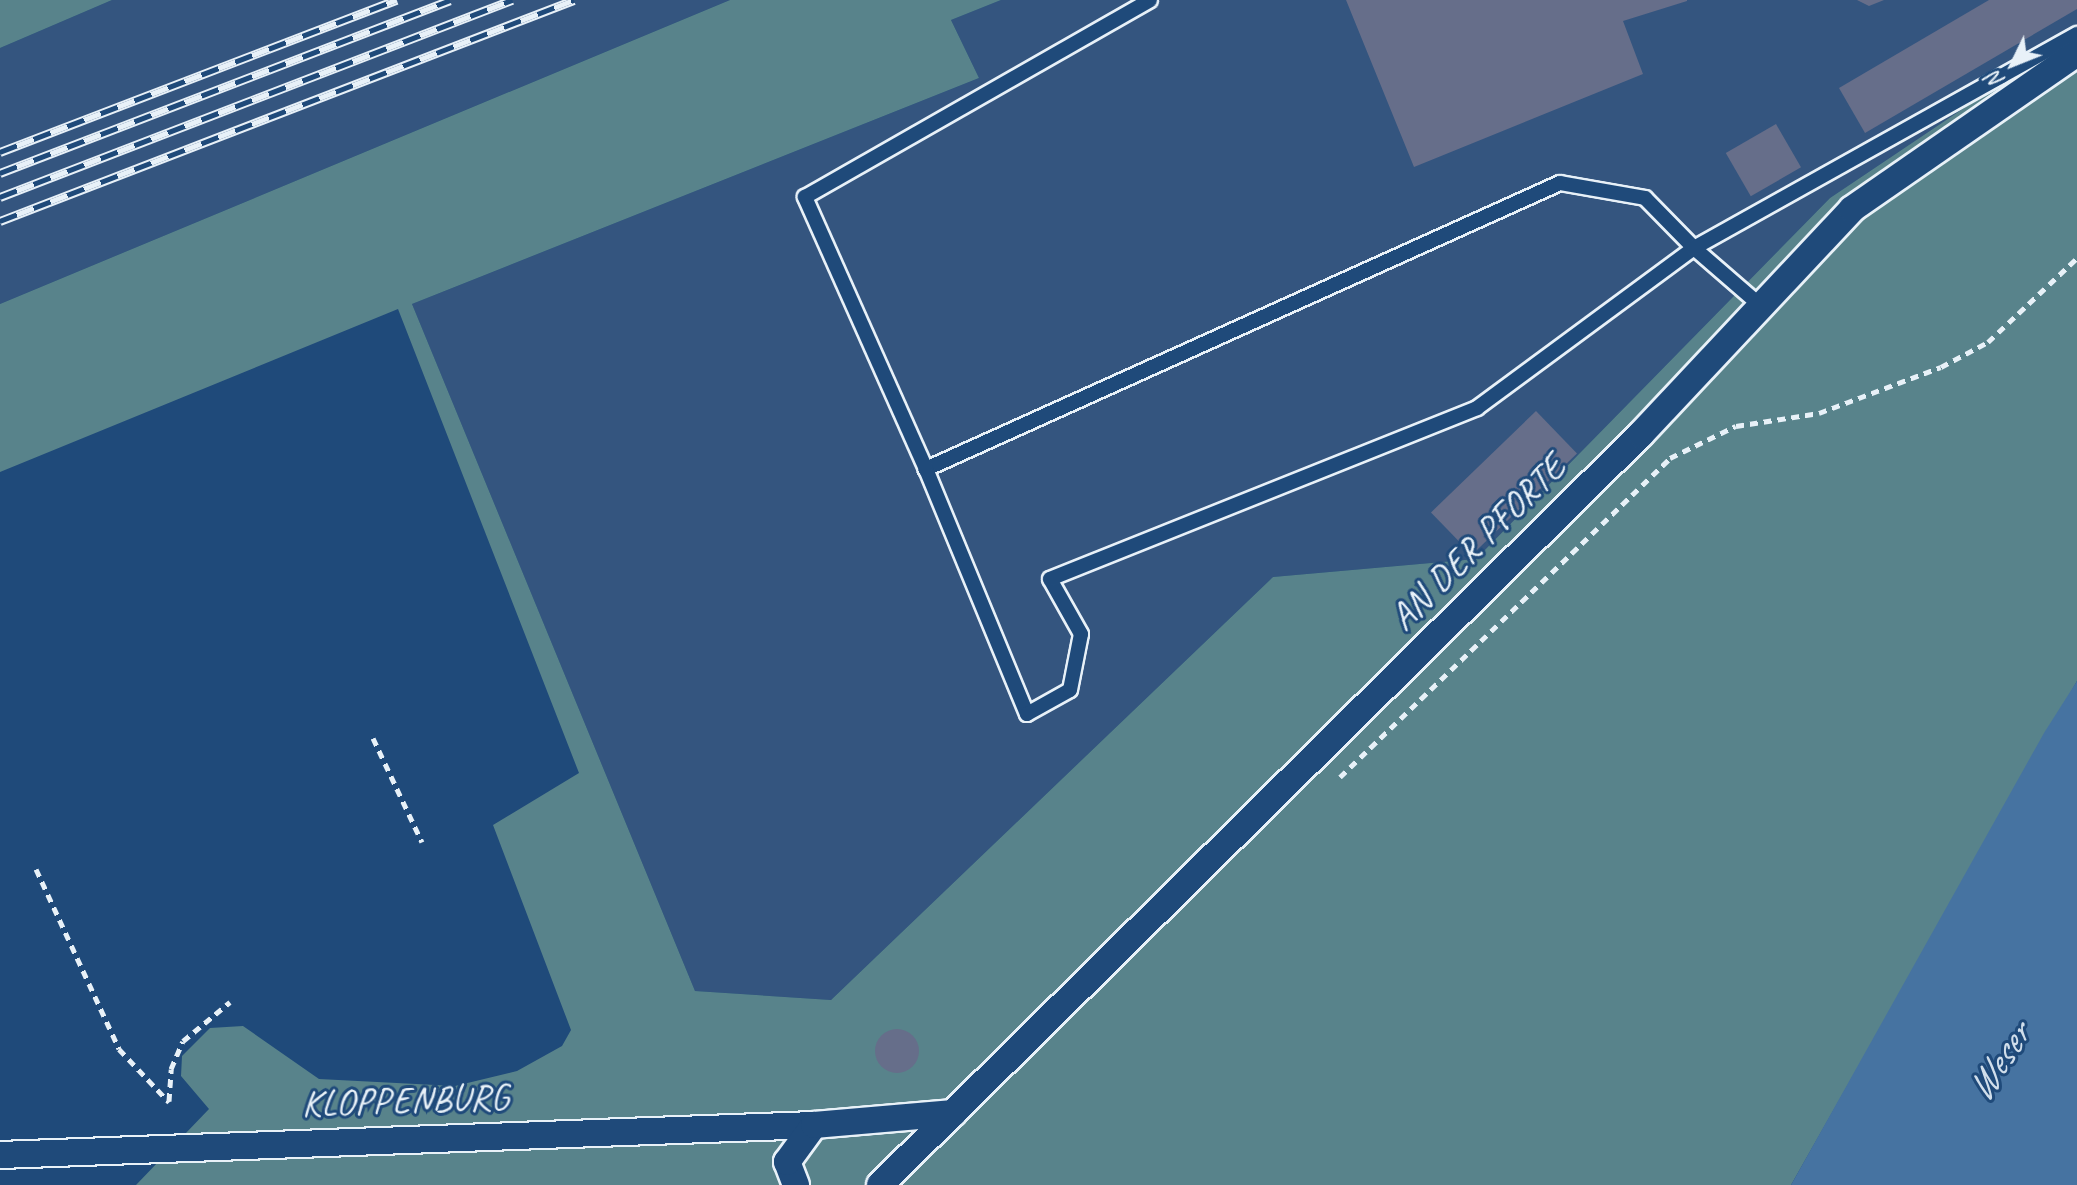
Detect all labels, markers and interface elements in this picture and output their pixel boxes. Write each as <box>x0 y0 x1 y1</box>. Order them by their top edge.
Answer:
north arrow <box>1973 24 2053 104</box>
text: N <box>1981 66 2010 95</box>
street label: AN DER PFORTE <box>1379 444 1575 640</box>
water label: Weser <box>1955 1014 2041 1110</box>
street label: KLOPPENBURG <box>301 1074 509 1126</box>

